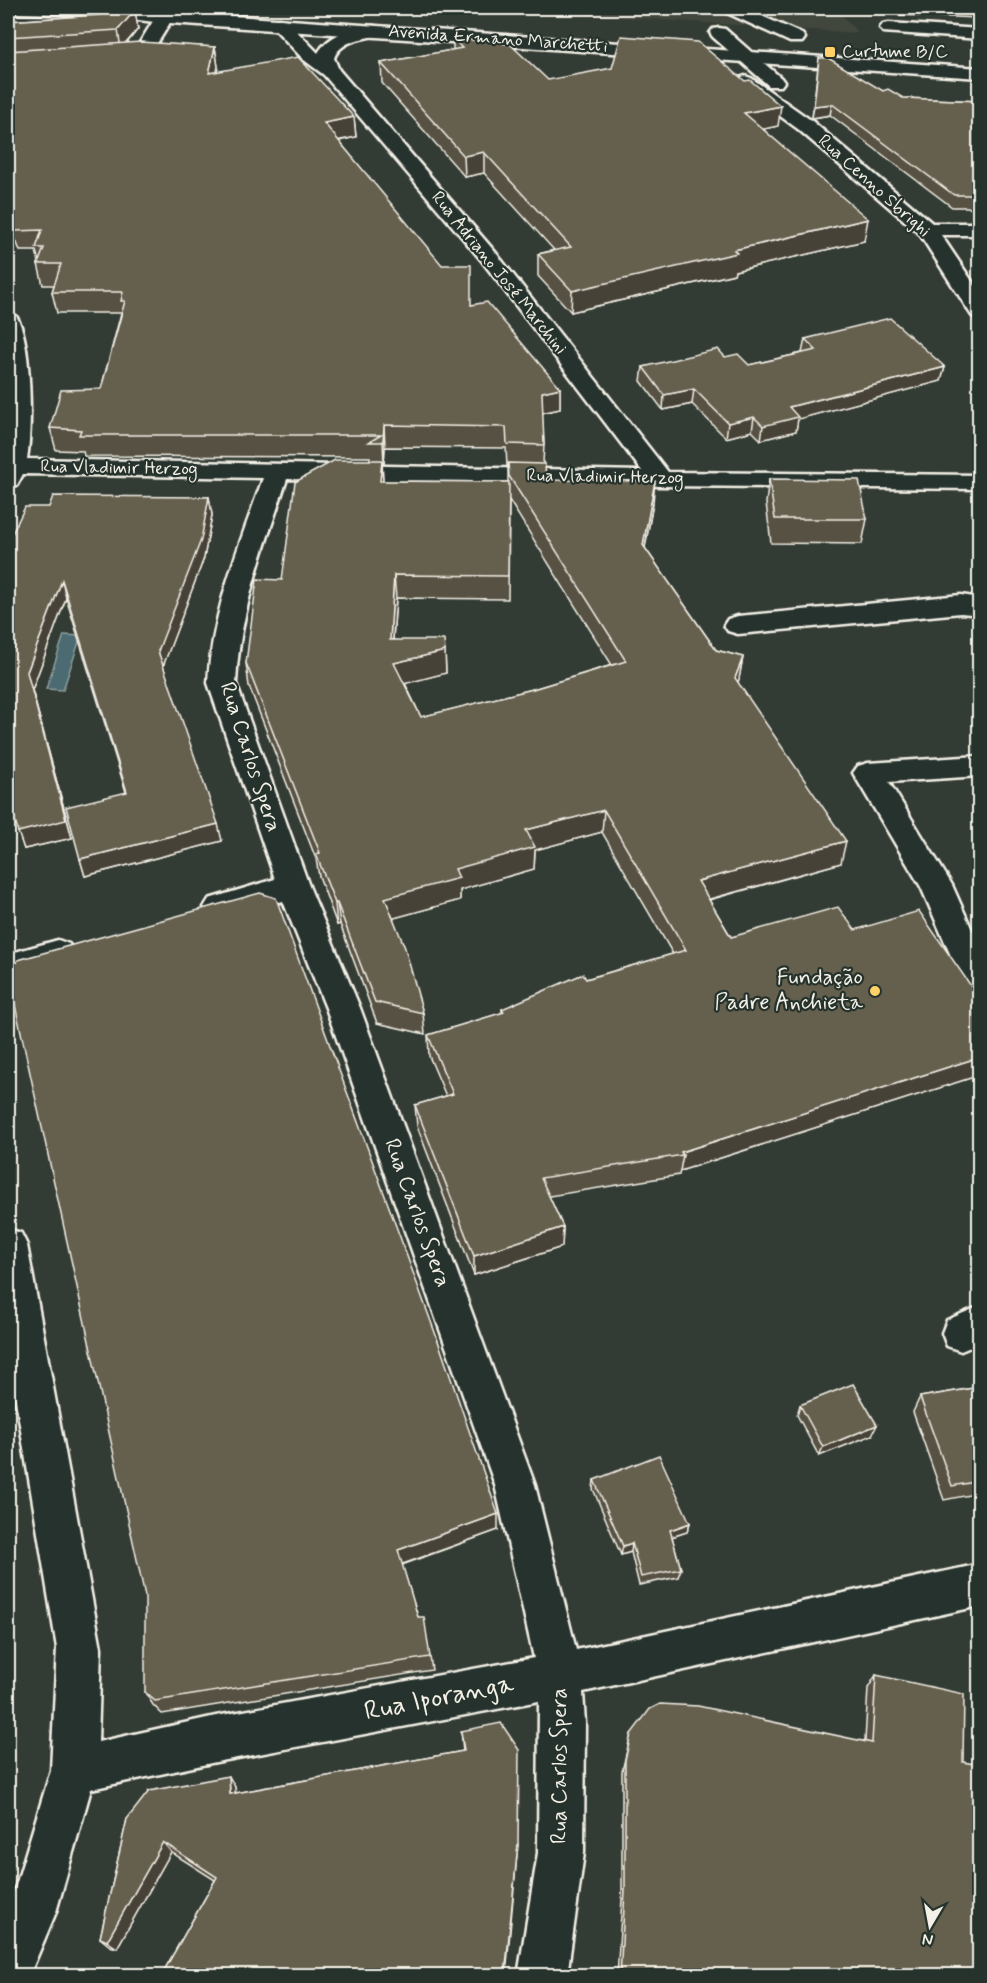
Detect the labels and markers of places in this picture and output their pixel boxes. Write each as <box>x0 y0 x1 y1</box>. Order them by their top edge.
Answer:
place label: Curtume B/C <box>842 40 948 64</box>
marker: Curtume B/C <box>823 45 837 59</box>
place label: Fundação Padre Anchieta <box>714 964 864 1017</box>
marker: Fundação Padre Anchieta <box>868 984 882 998</box>

